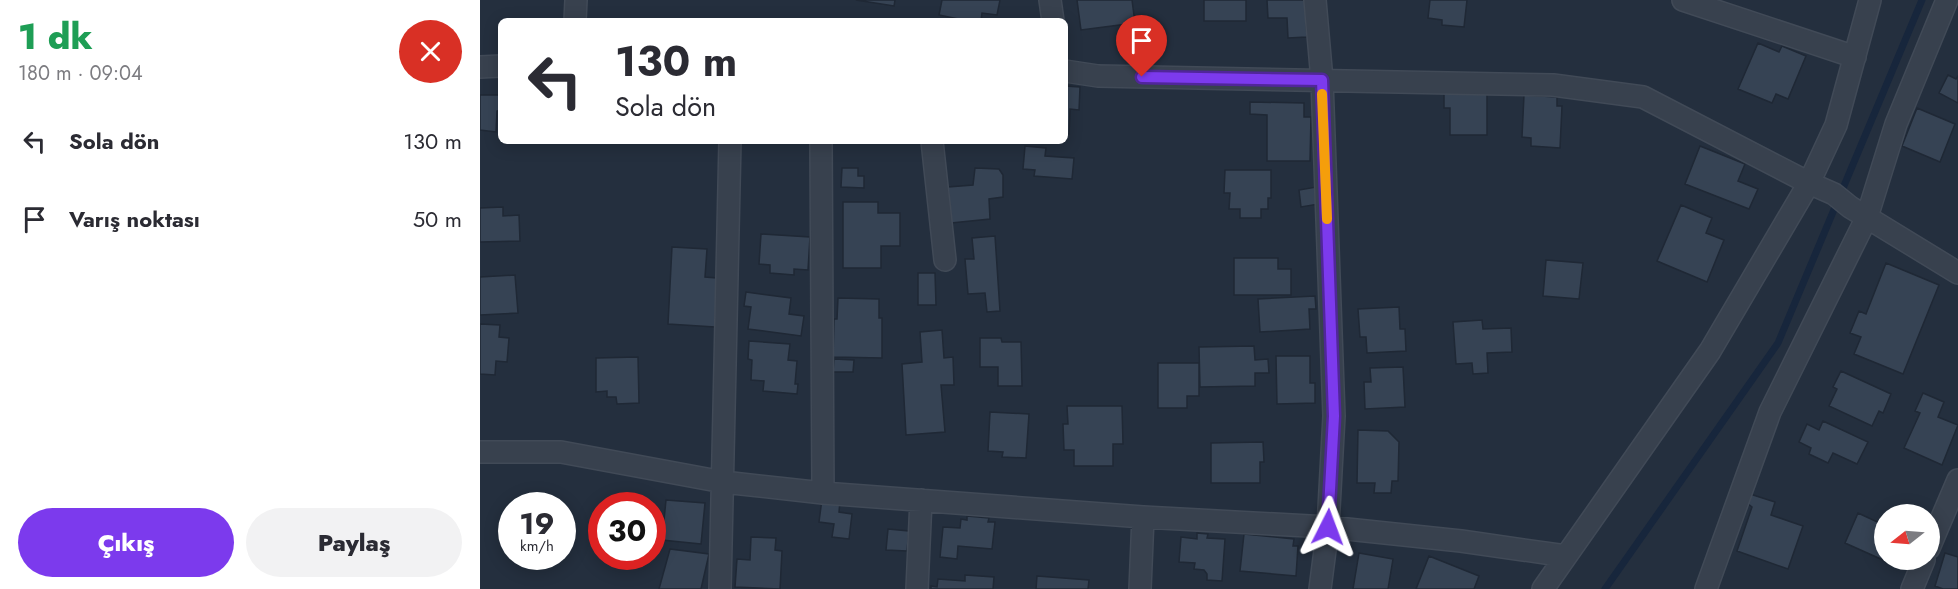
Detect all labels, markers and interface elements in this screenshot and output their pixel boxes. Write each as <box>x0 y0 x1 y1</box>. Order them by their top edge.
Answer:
text: 1 dk <box>18 10 93 62</box>
pin <box>1116 15 1167 77</box>
button: close <box>399 20 462 83</box>
icon: arrive <box>1125 24 1158 57</box>
text: 130 m <box>615 31 737 92</box>
icon: left <box>516 42 594 120</box>
text: 180 m · 09:04 <box>18 59 143 88</box>
text: Sola dön <box>615 87 716 126</box>
icon: left <box>18 125 51 158</box>
text: Sola dön <box>69 125 159 157</box>
text: 130 m <box>403 125 462 157</box>
icon: arrive <box>18 203 51 236</box>
text: Varış noktası <box>69 203 200 235</box>
text: 50 m <box>413 203 462 235</box>
speed limit sign: 30 <box>588 492 666 570</box>
position arrow <box>1296 495 1360 559</box>
text: 19 <box>519 502 555 545</box>
north arrow <box>1874 504 1940 570</box>
map controls <box>1874 504 1940 570</box>
button: Çıkış <box>18 508 234 577</box>
button: Paylaş <box>246 508 462 577</box>
text: km/h <box>520 535 554 557</box>

